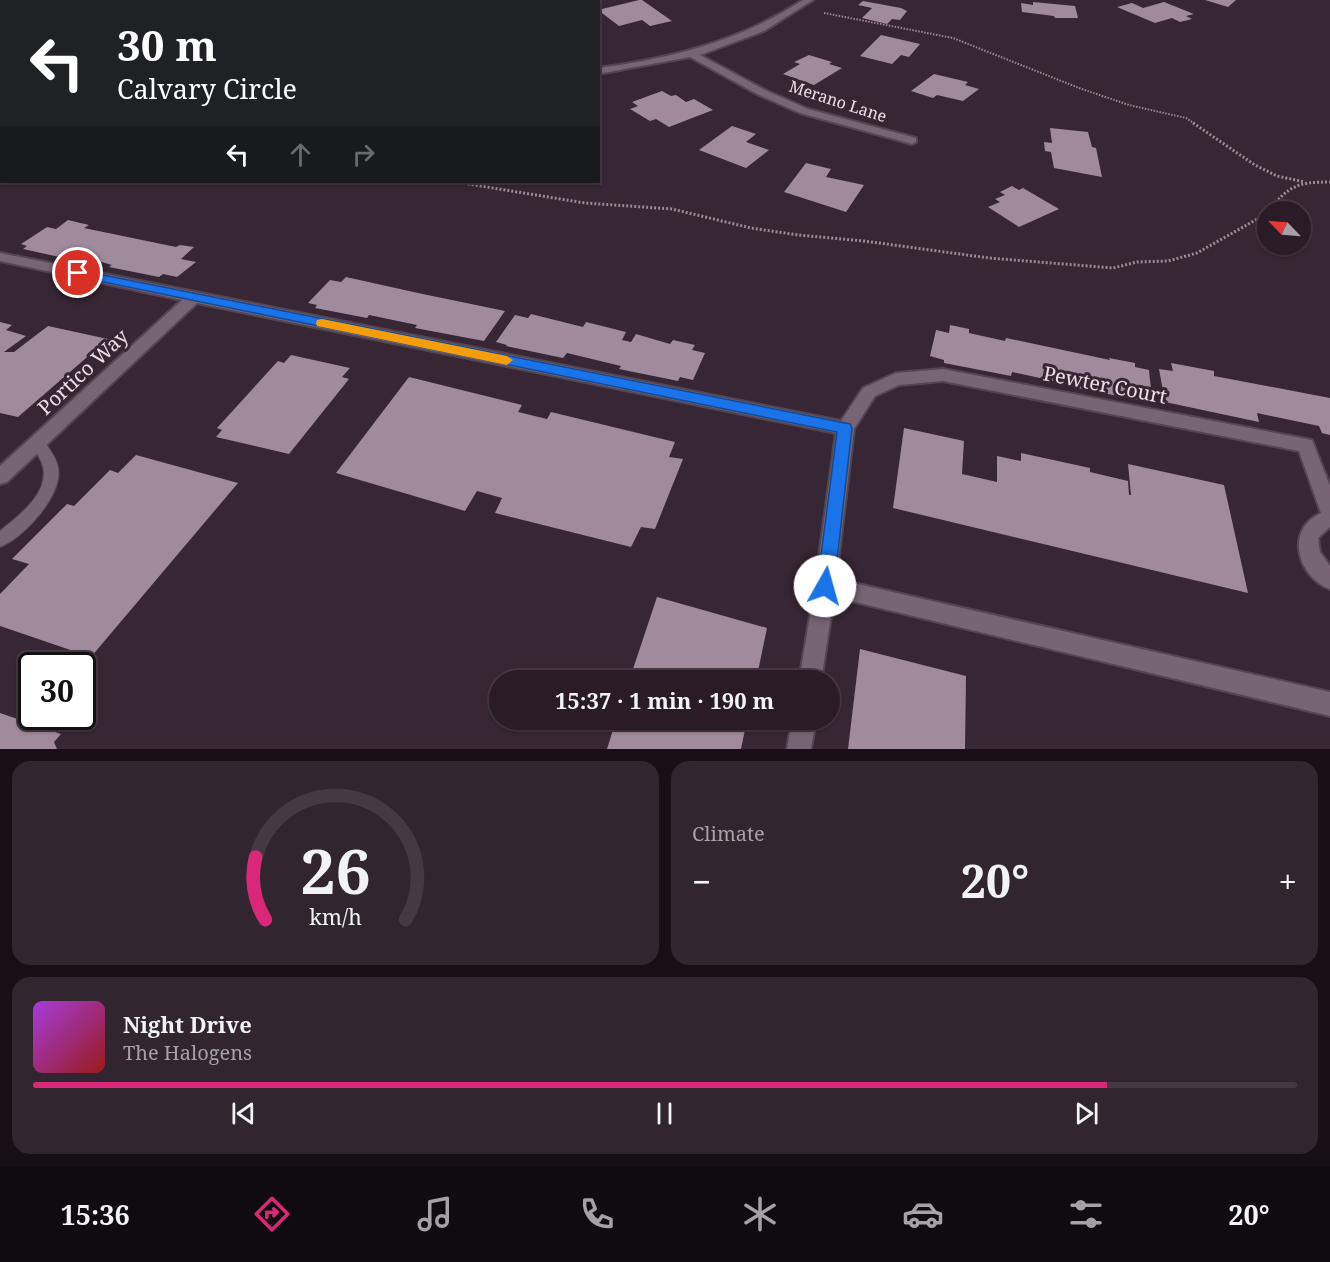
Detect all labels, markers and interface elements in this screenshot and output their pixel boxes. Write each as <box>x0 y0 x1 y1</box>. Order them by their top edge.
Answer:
text: 30 m <box>117 16 217 73</box>
icon: left <box>18 24 96 102</box>
text: Calvary Circle <box>117 70 297 107</box>
street label: Merano Lane <box>786 75 890 127</box>
icon: left <box>221 138 254 171</box>
icon: ahead <box>284 138 317 171</box>
icon: right <box>347 138 380 171</box>
north arrow <box>1257 201 1311 255</box>
map controls <box>1257 201 1311 255</box>
pin <box>52 247 103 298</box>
icon: arrive <box>61 256 94 289</box>
street label: Portico Way <box>31 322 134 421</box>
street label: Pewter Court <box>1041 359 1169 410</box>
position arrow <box>793 554 857 618</box>
speed limit sign: 30 <box>18 652 96 730</box>
text: 15:37 · 1 min · 190 m <box>555 685 774 715</box>
text: Climate <box>692 820 765 847</box>
text: 26 <box>300 827 371 912</box>
text: 20° <box>960 850 1029 911</box>
text: − <box>692 859 711 904</box>
text: + <box>1279 859 1297 904</box>
text: km/h <box>309 902 362 931</box>
text: Night Drive <box>123 1009 252 1039</box>
text: The Halogens <box>123 1039 252 1066</box>
icon: previous <box>227 1097 260 1130</box>
icon: pause <box>648 1097 681 1130</box>
icon: next <box>1070 1097 1103 1130</box>
icon: directions <box>251 1193 293 1235</box>
icon: music <box>414 1193 456 1235</box>
icon: phone <box>576 1193 618 1235</box>
icon: climate <box>739 1193 781 1235</box>
icon: car <box>902 1193 944 1235</box>
icon: filters <box>1065 1193 1107 1235</box>
text: 15:36 <box>60 1196 130 1233</box>
text: 20° <box>1228 1196 1269 1233</box>

